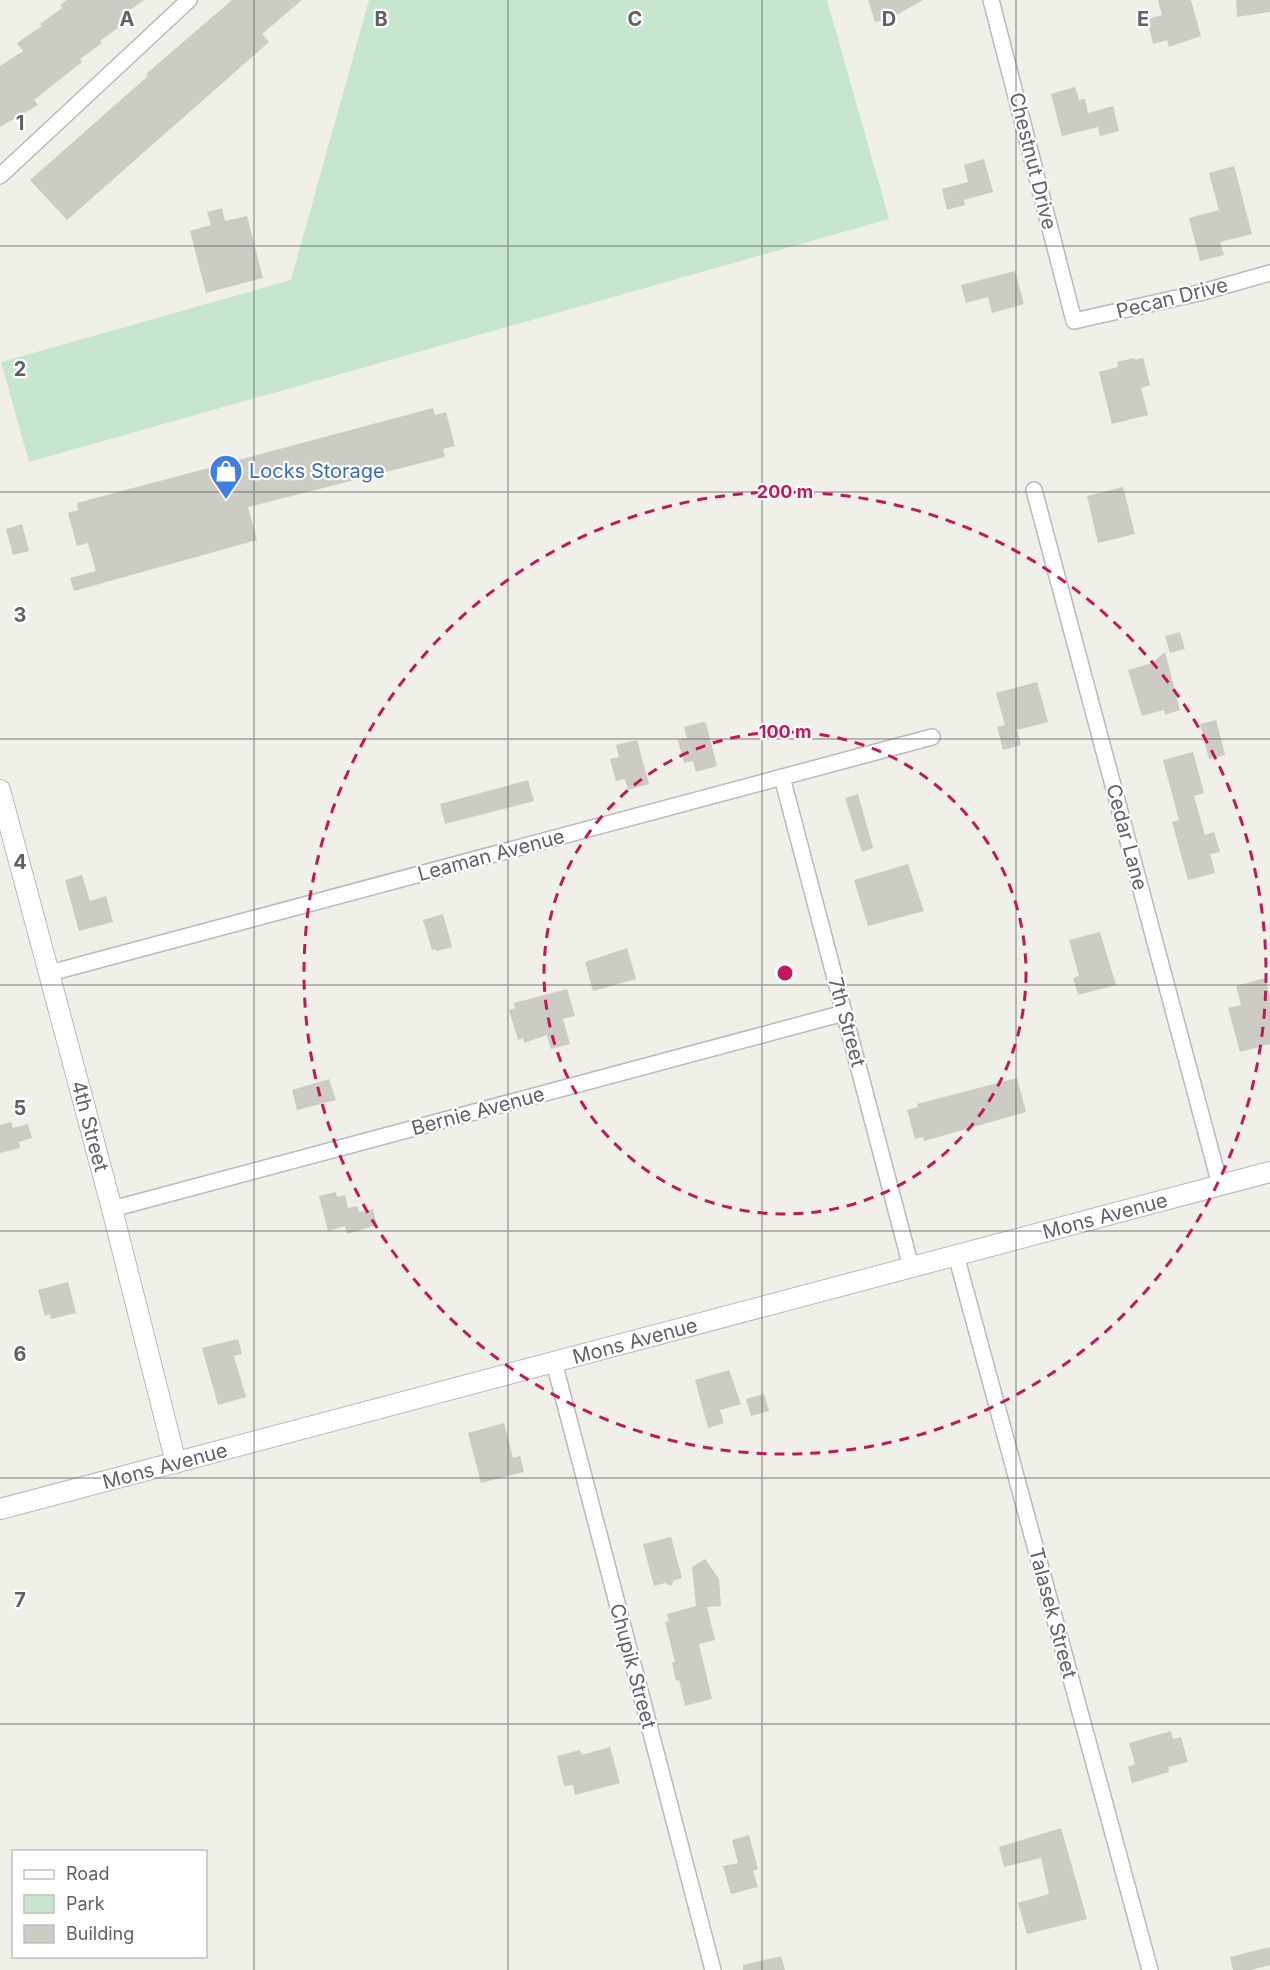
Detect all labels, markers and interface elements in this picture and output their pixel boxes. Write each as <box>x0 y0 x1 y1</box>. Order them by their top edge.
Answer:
text: A <box>120 7 135 31</box>
text: B <box>374 7 388 31</box>
text: C <box>628 7 642 31</box>
text: D <box>882 7 896 31</box>
text: E <box>1137 7 1149 31</box>
street label: Chestnut Drive <box>1004 90 1062 232</box>
text: 1 <box>16 111 24 135</box>
street label: Pecan Drive <box>1114 273 1230 323</box>
text: 2 <box>14 357 26 381</box>
shop icon: Locks Storage <box>208 453 244 500</box>
place label: Locks Storage <box>249 459 385 483</box>
text: 200 m <box>757 481 813 502</box>
text: 3 <box>14 603 26 627</box>
text: 100 m <box>759 721 811 742</box>
street label: Cedar Lane <box>1101 781 1153 893</box>
street label: Leaman Avenue <box>415 824 567 886</box>
text: 4 <box>13 850 27 874</box>
centre of rings <box>775 963 795 983</box>
street label: 7th Street <box>824 975 871 1070</box>
street label: 4th Street <box>66 1078 114 1175</box>
street label: Bernie Avenue <box>409 1082 547 1140</box>
text: 5 <box>14 1096 26 1120</box>
street label: Mons Avenue <box>1040 1188 1170 1244</box>
street label: Mons Avenue <box>570 1313 700 1369</box>
text: 6 <box>14 1342 27 1366</box>
street label: Mons Avenue <box>100 1438 230 1494</box>
street label: Talasek Street <box>1024 1545 1082 1681</box>
text: 7 <box>14 1588 26 1612</box>
street label: Chupik Street <box>605 1601 661 1732</box>
legend <box>12 1850 207 1958</box>
text: Road <box>66 1863 109 1884</box>
text: Park <box>66 1893 105 1914</box>
text: Building <box>66 1923 134 1944</box>

